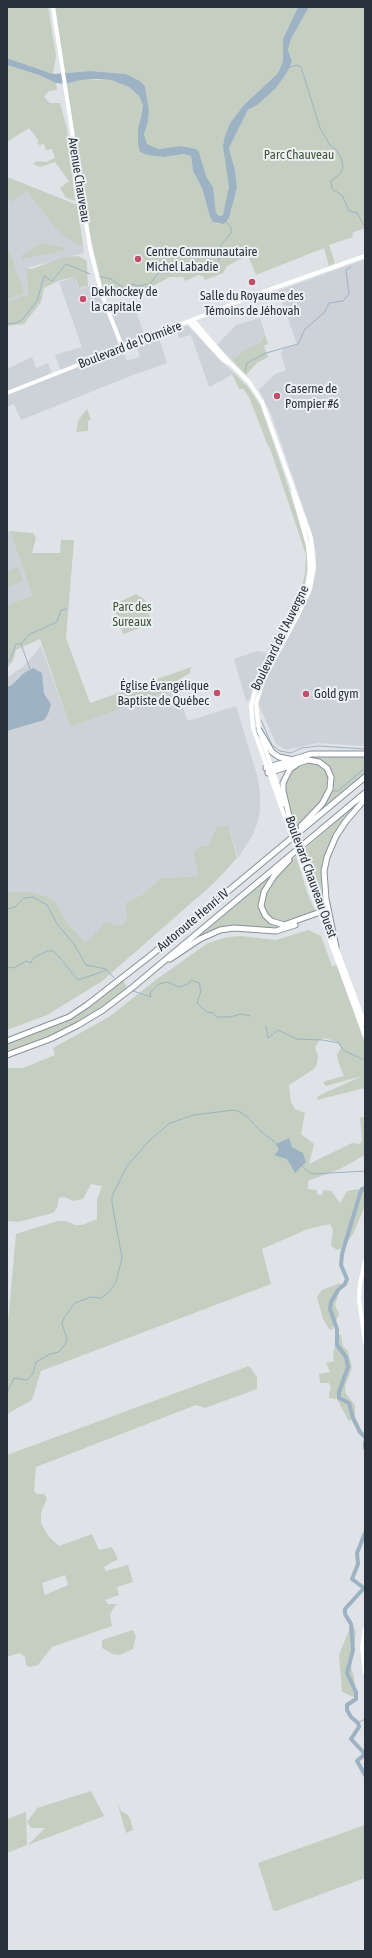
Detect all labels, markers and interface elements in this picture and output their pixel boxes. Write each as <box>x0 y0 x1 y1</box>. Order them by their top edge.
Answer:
street label: Avenue Chauveau <box>65 136 93 224</box>
park label: Parc Chauveau <box>264 147 334 163</box>
place label: Centre Communautaire Michel Labadie <box>146 244 257 275</box>
marker: Centre Communautaire Michel Labadie <box>133 254 143 264</box>
marker: Salle du Royaume des Témoins de Jéhovah <box>247 277 257 287</box>
place label: Dekhockey de la capitale <box>91 284 158 315</box>
place label: Salle du Royaume des Témoins de Jéhovah <box>200 288 304 319</box>
marker: Dekhockey de la capitale <box>78 294 88 304</box>
street label: Boulevard de l'Ormière <box>76 318 184 372</box>
place label: Caserne de Pompier #6 <box>285 381 339 412</box>
marker: Caserne de Pompier #6 <box>272 391 282 401</box>
street label: Boulevard de l'Auvergne <box>248 583 312 693</box>
park label: Parc des Sureaux <box>112 599 152 630</box>
place label: Église Évangélique Baptiste de Québec <box>118 678 209 709</box>
place label: Gold gym <box>314 686 359 702</box>
marker: Église Évangélique Baptiste de Québec <box>212 688 222 698</box>
marker: Gold gym <box>301 689 311 699</box>
street label: Boulevard Chauveau Ouest <box>282 814 340 940</box>
street label: Autoroute Henri-IV <box>154 885 232 955</box>

